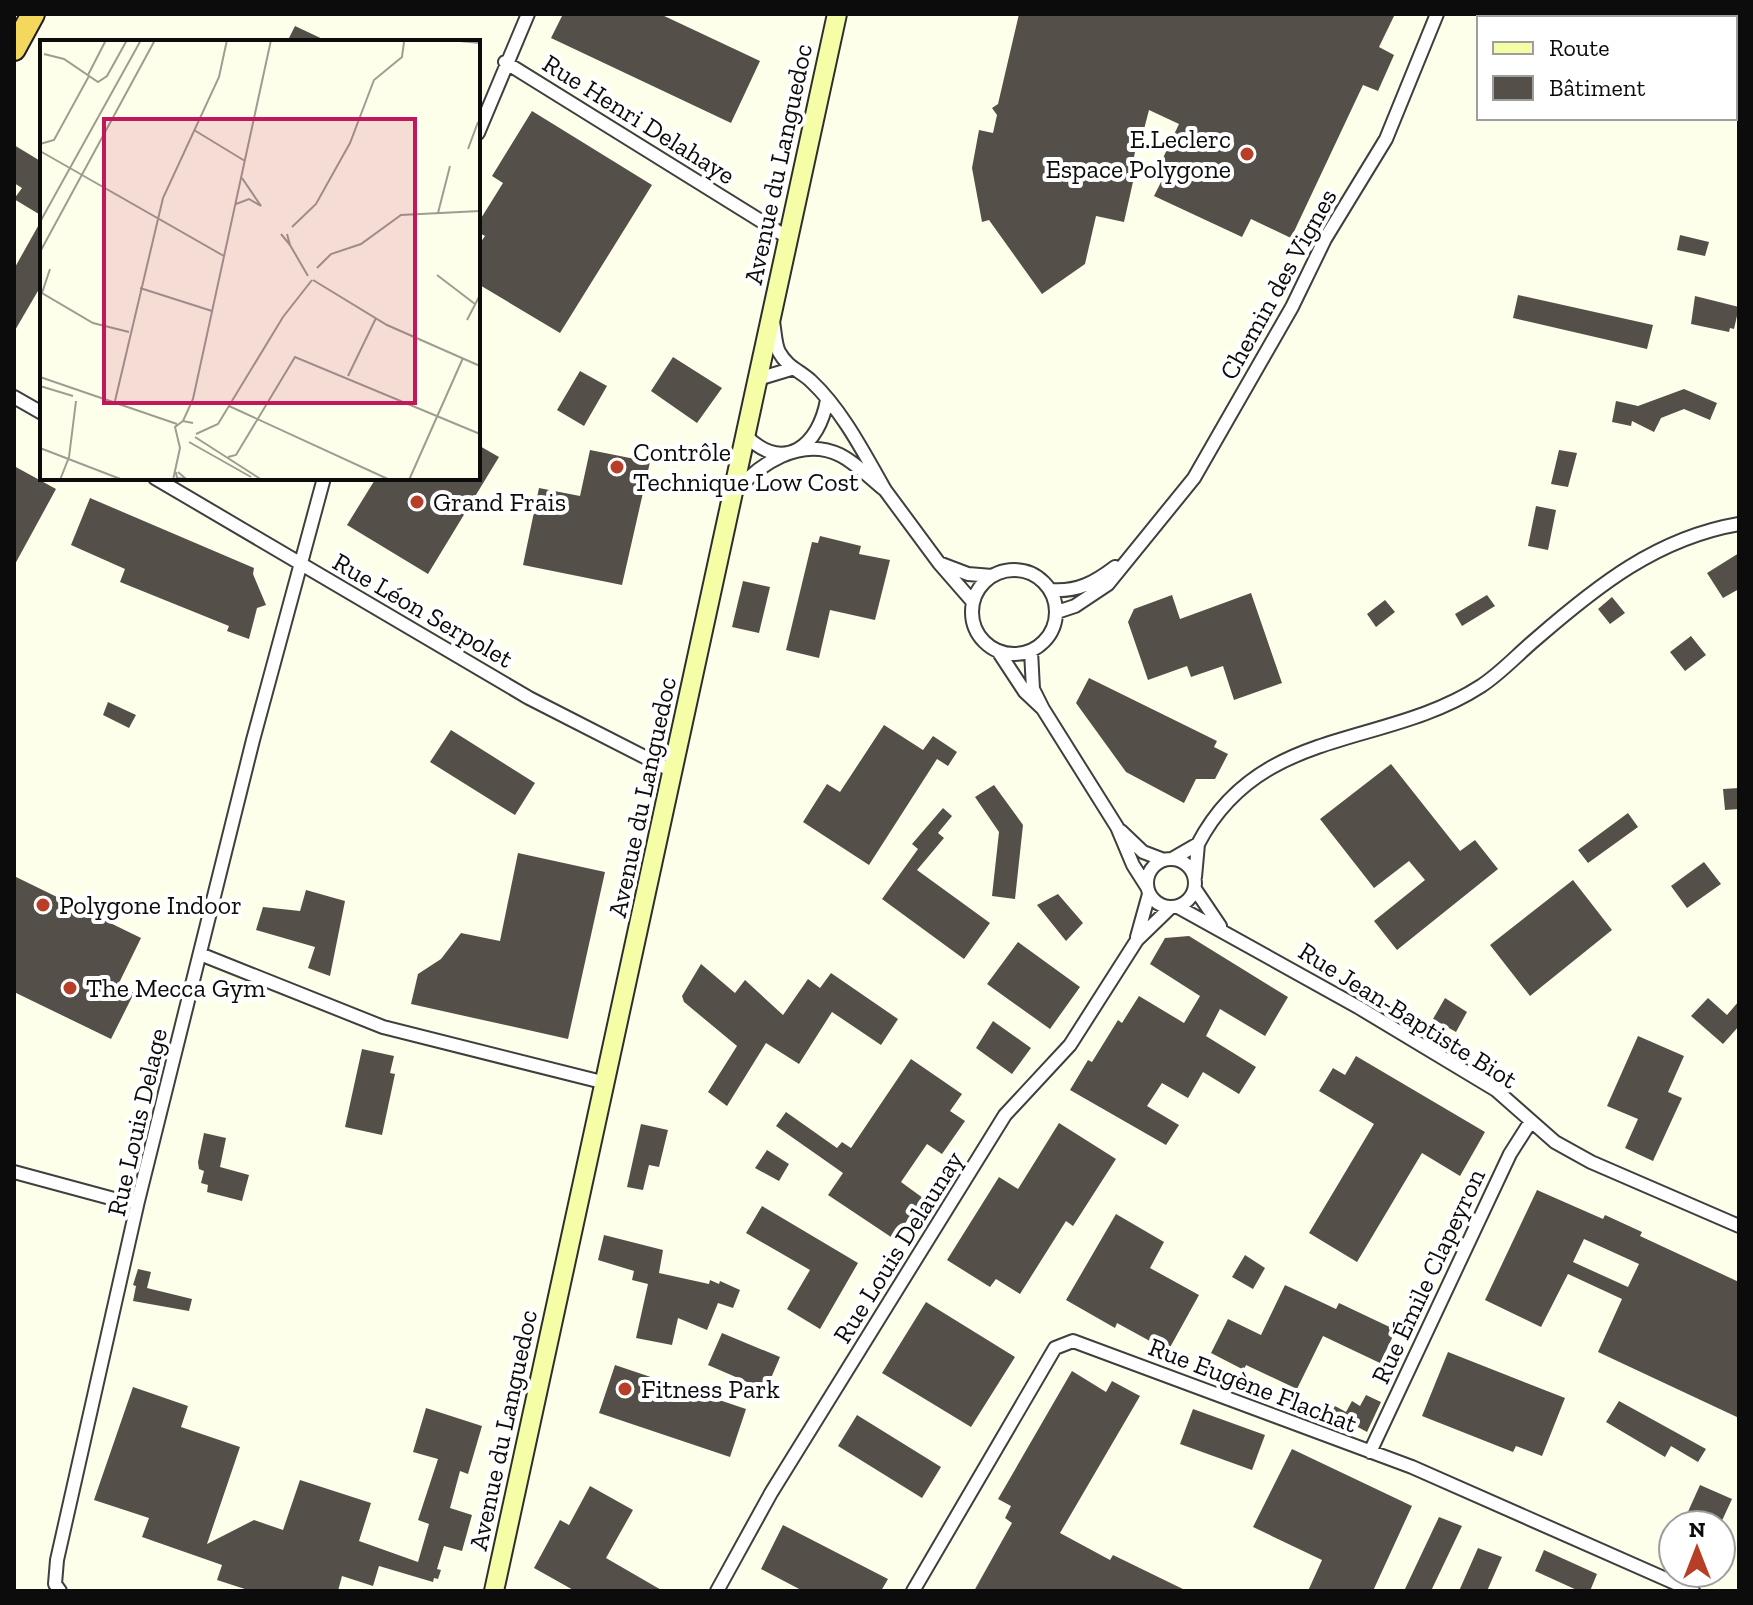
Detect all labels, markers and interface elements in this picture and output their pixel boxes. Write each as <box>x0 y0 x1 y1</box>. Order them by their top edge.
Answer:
legend <box>1477 16 1737 120</box>
text: Route <box>1549 33 1609 62</box>
inset map <box>40 40 480 480</box>
street label: Avenue du Languedoc <box>737 41 819 287</box>
street label: Rue Henri Delahaye <box>537 47 741 191</box>
text: Bâtiment <box>1549 73 1645 102</box>
place label: E.Leclerc Espace Polygone <box>1045 123 1231 185</box>
marker: E.Leclerc Espace Polygone <box>1238 145 1256 163</box>
street label: Chemin des Vignes <box>1212 183 1344 385</box>
place label: Contrôle Technique Low Cost <box>633 436 859 498</box>
marker: Contrôle Technique Low Cost <box>608 458 626 476</box>
place label: Grand Frais <box>433 486 566 518</box>
marker: Grand Frais <box>408 493 426 511</box>
street label: Rue Léon Serpolet <box>327 545 519 675</box>
street label: Avenue du Languedoc <box>601 674 683 920</box>
place label: Polygone Indoor <box>59 889 242 921</box>
marker: Polygone Indoor <box>34 896 52 914</box>
street label: Rue Jean-Baptiste Biot <box>1293 935 1524 1095</box>
place label: The Mecca Gym <box>86 972 266 1004</box>
marker: The Mecca Gym <box>61 979 79 997</box>
street label: Rue Louis Delage <box>100 1025 174 1219</box>
street label: Rue Louis Delaunay <box>826 1145 970 1349</box>
street label: Rue Émile Clapeyron <box>1364 1163 1492 1389</box>
street label: Avenue du Languedoc <box>462 1307 544 1553</box>
street label: Rue Eugène Flachat <box>1144 1330 1362 1440</box>
place label: Fitness Park <box>641 1373 780 1405</box>
marker: Fitness Park <box>616 1380 634 1398</box>
north arrow <box>1657 1509 1737 1589</box>
text: N <box>1689 1516 1706 1543</box>

